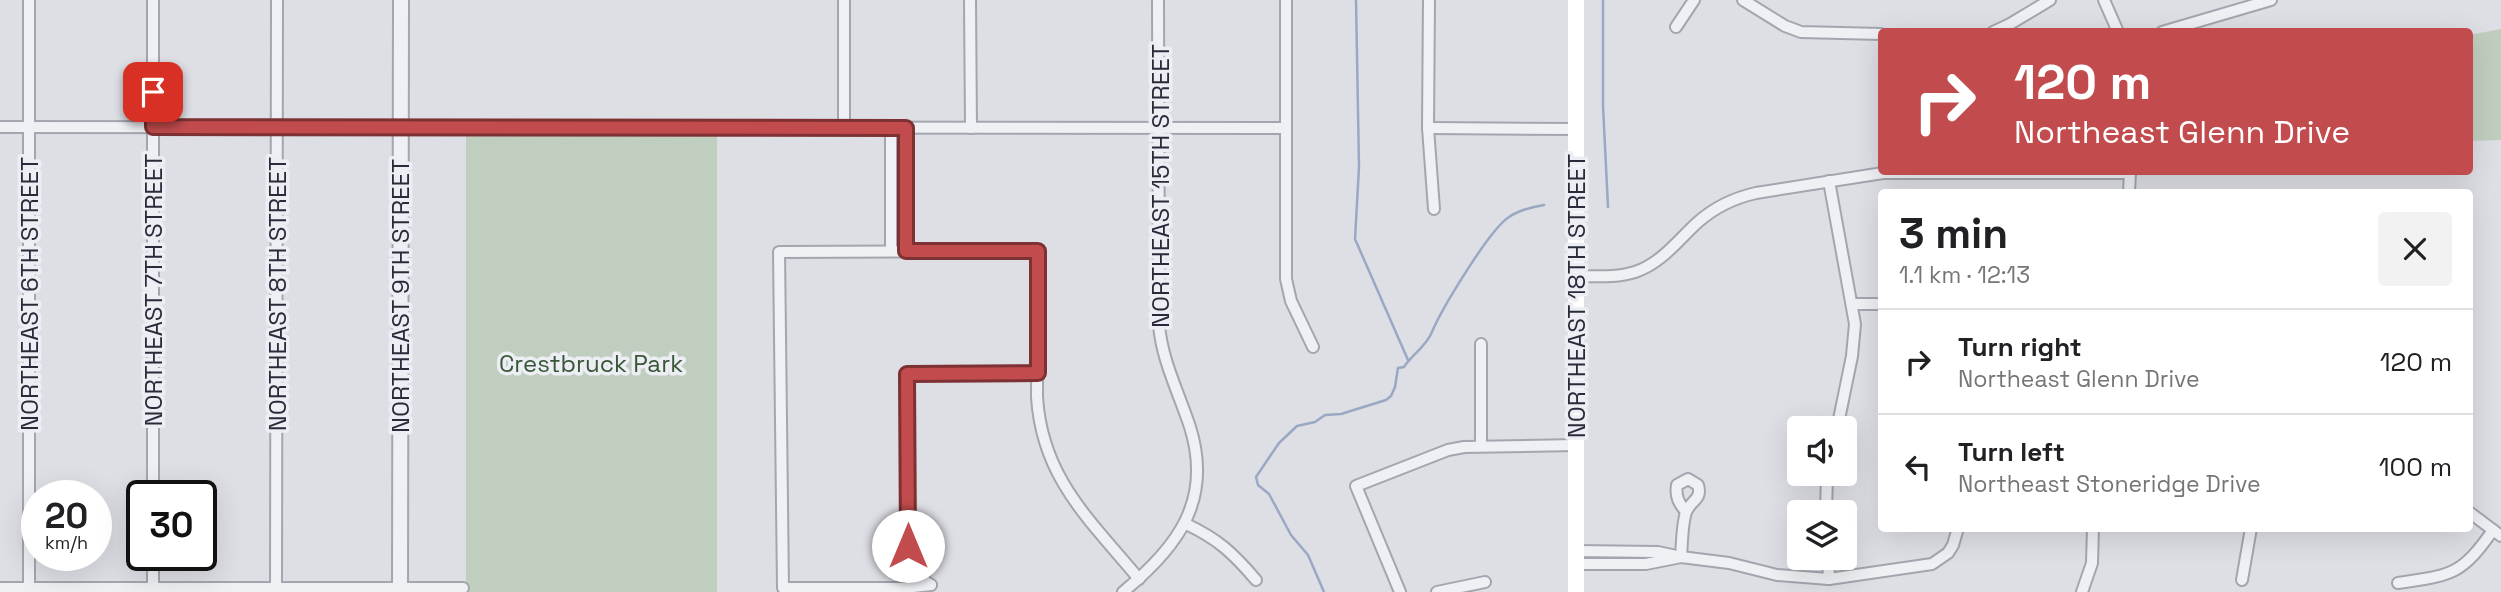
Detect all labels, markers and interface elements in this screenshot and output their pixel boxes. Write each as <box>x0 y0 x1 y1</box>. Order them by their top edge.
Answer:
street label: NORTHEAST 15TH STREET <box>1145 44 1176 328</box>
text: 120 m <box>2014 51 2151 113</box>
icon: right <box>1899 56 1990 147</box>
pin <box>123 62 183 122</box>
icon: arrive <box>134 73 172 111</box>
text: Northeast Glenn Drive <box>2014 112 2350 152</box>
street label: NORTHEAST 7TH STREET <box>138 154 169 426</box>
street label: NORTHEAST 18TH STREET <box>1561 154 1592 438</box>
street label: NORTHEAST 6TH STREET <box>14 157 45 431</box>
street label: NORTHEAST 8TH STREET <box>262 157 293 431</box>
street label: NORTHEAST 9TH STREET <box>385 159 416 433</box>
text: 3 min <box>1899 207 2008 260</box>
button: close <box>2378 212 2452 286</box>
text: 1.1 km · 12:13 <box>1899 260 2030 290</box>
text: Turn right <box>1958 330 2082 364</box>
icon: right <box>1899 343 1937 381</box>
text: 120 m <box>2380 345 2452 379</box>
park label: Crestbruck Park <box>499 348 683 379</box>
text: Northeast Glenn Drive <box>1958 364 2200 394</box>
map controls <box>1787 416 1857 570</box>
button: sound <box>1787 416 1857 486</box>
text: Turn left <box>1958 435 2065 469</box>
icon: left <box>1899 448 1937 486</box>
text: 100 m <box>2379 450 2452 484</box>
text: Northeast Stoneridge Drive <box>1958 469 2261 499</box>
speed limit sign: 30 <box>126 480 217 571</box>
text: 20 <box>45 494 88 538</box>
button: layers <box>1787 500 1857 570</box>
position arrow <box>871 509 945 583</box>
text: km/h <box>45 531 88 554</box>

